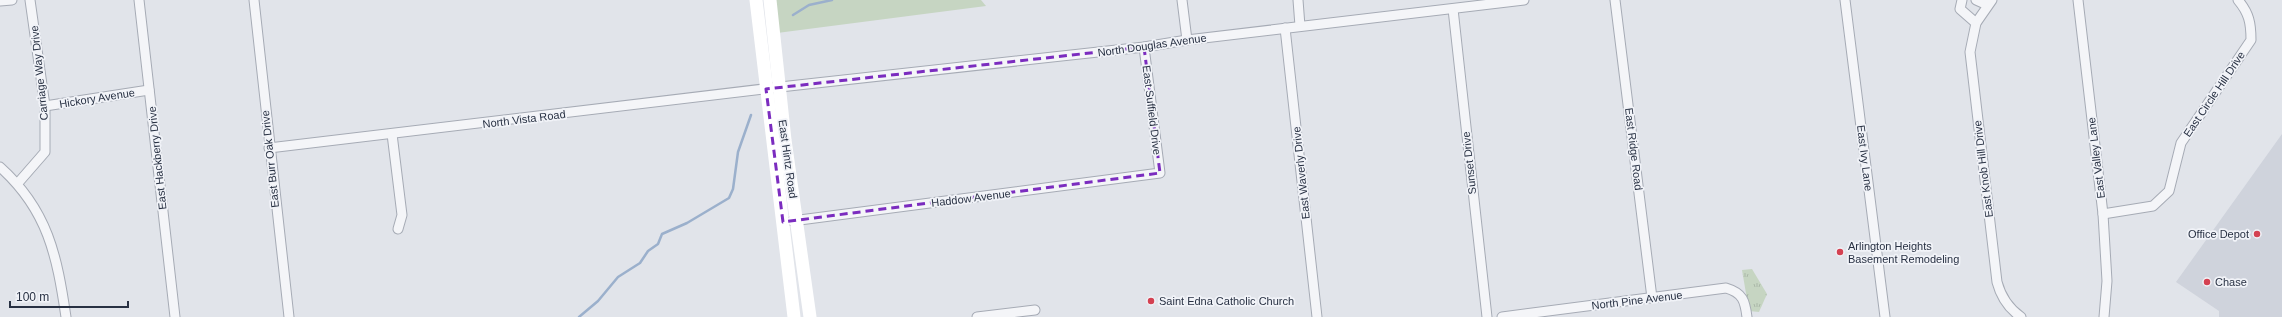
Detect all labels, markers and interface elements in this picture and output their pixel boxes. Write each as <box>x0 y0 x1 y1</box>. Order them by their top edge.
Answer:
street label: Carriage Way Drive <box>28 25 50 121</box>
street label: North Douglas Avenue <box>1097 31 1207 59</box>
street label: East Circle Hill Drive <box>2181 49 2247 139</box>
street label: East Suffield Drive <box>1141 64 1163 156</box>
street label: Hickory Avenue <box>58 86 136 110</box>
street label: East Hackberry Drive <box>146 106 168 210</box>
street label: East Ridge Road <box>1623 107 1645 191</box>
street label: North Vista Road <box>482 108 566 130</box>
street label: East Burr Oak Drive <box>259 110 281 208</box>
street label: East Valley Lane <box>2085 117 2107 199</box>
street label: East Hintz Road <box>777 119 799 199</box>
street label: East Knob Hill Drive <box>1971 120 1995 218</box>
street label: East Ivy Lane <box>1855 124 1875 192</box>
street label: East Waverly Drive <box>1290 126 1312 220</box>
street label: Sunset Drive <box>1460 131 1478 195</box>
street label: Haddow Avenue <box>931 187 1011 209</box>
place label: Office Depot <box>2188 228 2249 240</box>
marker: Office Depot <box>2252 229 2262 239</box>
place label: Arlington Heights Basement Remodeling <box>1848 240 1959 265</box>
marker: Arlington Heights Basement Remodeling <box>1835 247 1845 257</box>
place label: Chase <box>2215 276 2247 288</box>
marker: Chase <box>2202 277 2212 287</box>
scale bar <box>10 283 128 309</box>
street label: North Pine Avenue <box>1591 288 1683 312</box>
text: 100 m <box>16 290 49 304</box>
place label: Saint Edna Catholic Church <box>1159 295 1294 307</box>
marker: Saint Edna Catholic Church <box>1146 296 1156 306</box>

